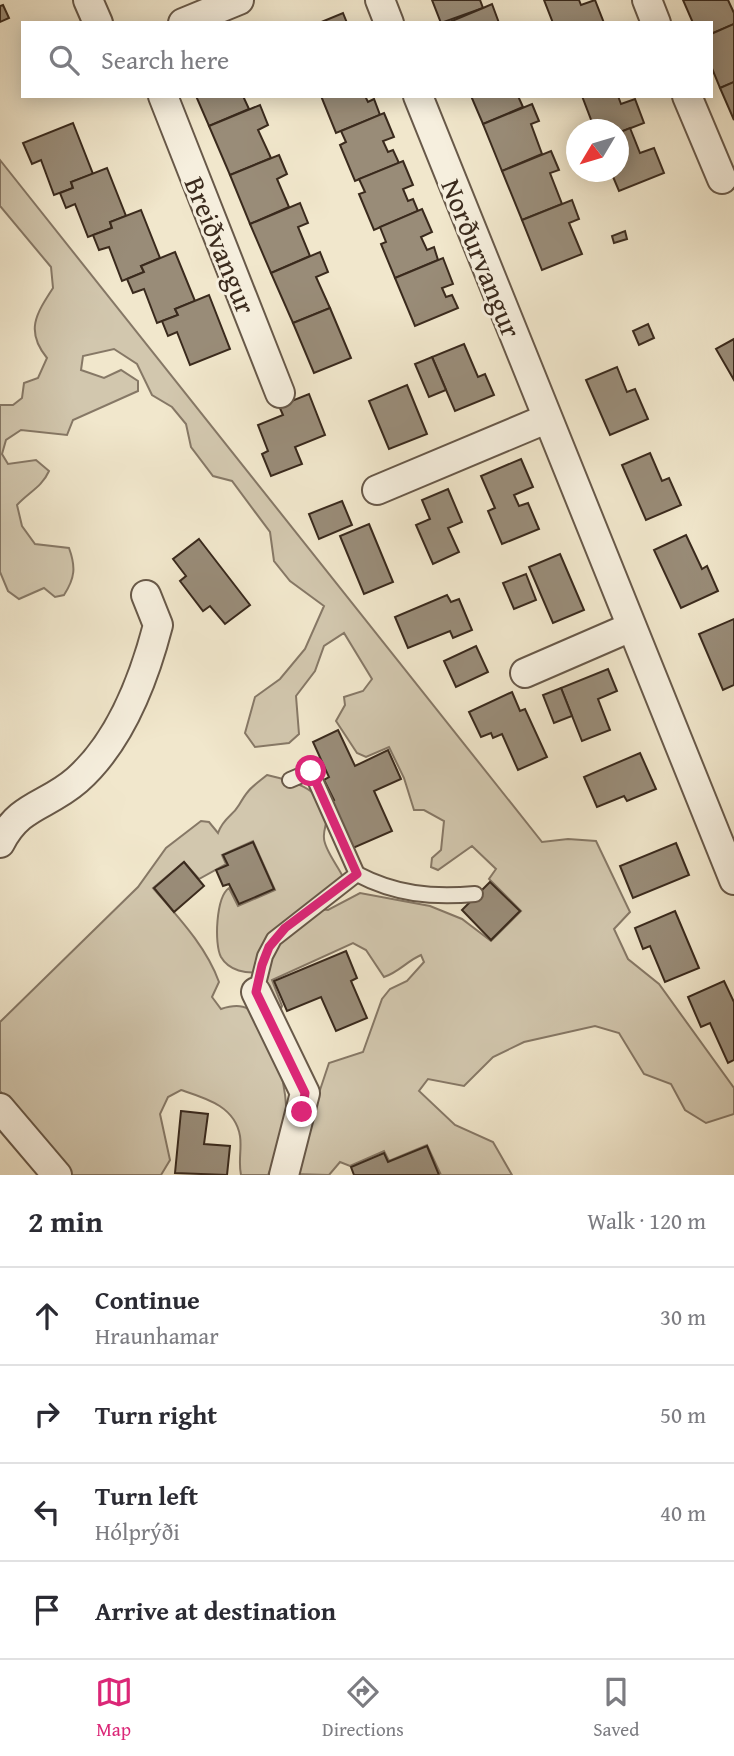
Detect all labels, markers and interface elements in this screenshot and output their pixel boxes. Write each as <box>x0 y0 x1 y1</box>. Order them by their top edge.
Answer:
search box <box>21 21 713 98</box>
text: Search here <box>101 40 229 79</box>
icon: search <box>45 41 83 79</box>
north arrow <box>566 119 629 182</box>
street label: Breiðvangur <box>175 170 267 320</box>
street label: Norðurvangur <box>432 173 533 344</box>
route start <box>295 755 326 786</box>
route end <box>286 1096 317 1127</box>
text: 2 min <box>28 1199 103 1243</box>
text: Walk · 120 m <box>587 1204 706 1237</box>
text: Continue <box>95 1280 200 1319</box>
icon: ahead <box>28 1297 66 1335</box>
text: 30 m <box>660 1300 706 1333</box>
text: Hraunhamar <box>95 1319 219 1352</box>
icon: right <box>28 1395 66 1433</box>
text: Turn right <box>95 1395 217 1434</box>
text: 50 m <box>660 1398 706 1431</box>
text: Turn left <box>95 1476 198 1515</box>
icon: left <box>28 1493 66 1531</box>
text: 40 m <box>660 1496 706 1529</box>
text: Hólprýði <box>95 1515 180 1548</box>
icon: arrive <box>28 1591 66 1629</box>
text: Arrive at destination <box>95 1591 336 1630</box>
tab: Map <box>95 1673 133 1743</box>
tab: Directions <box>322 1673 404 1743</box>
tab: Saved <box>593 1673 639 1743</box>

